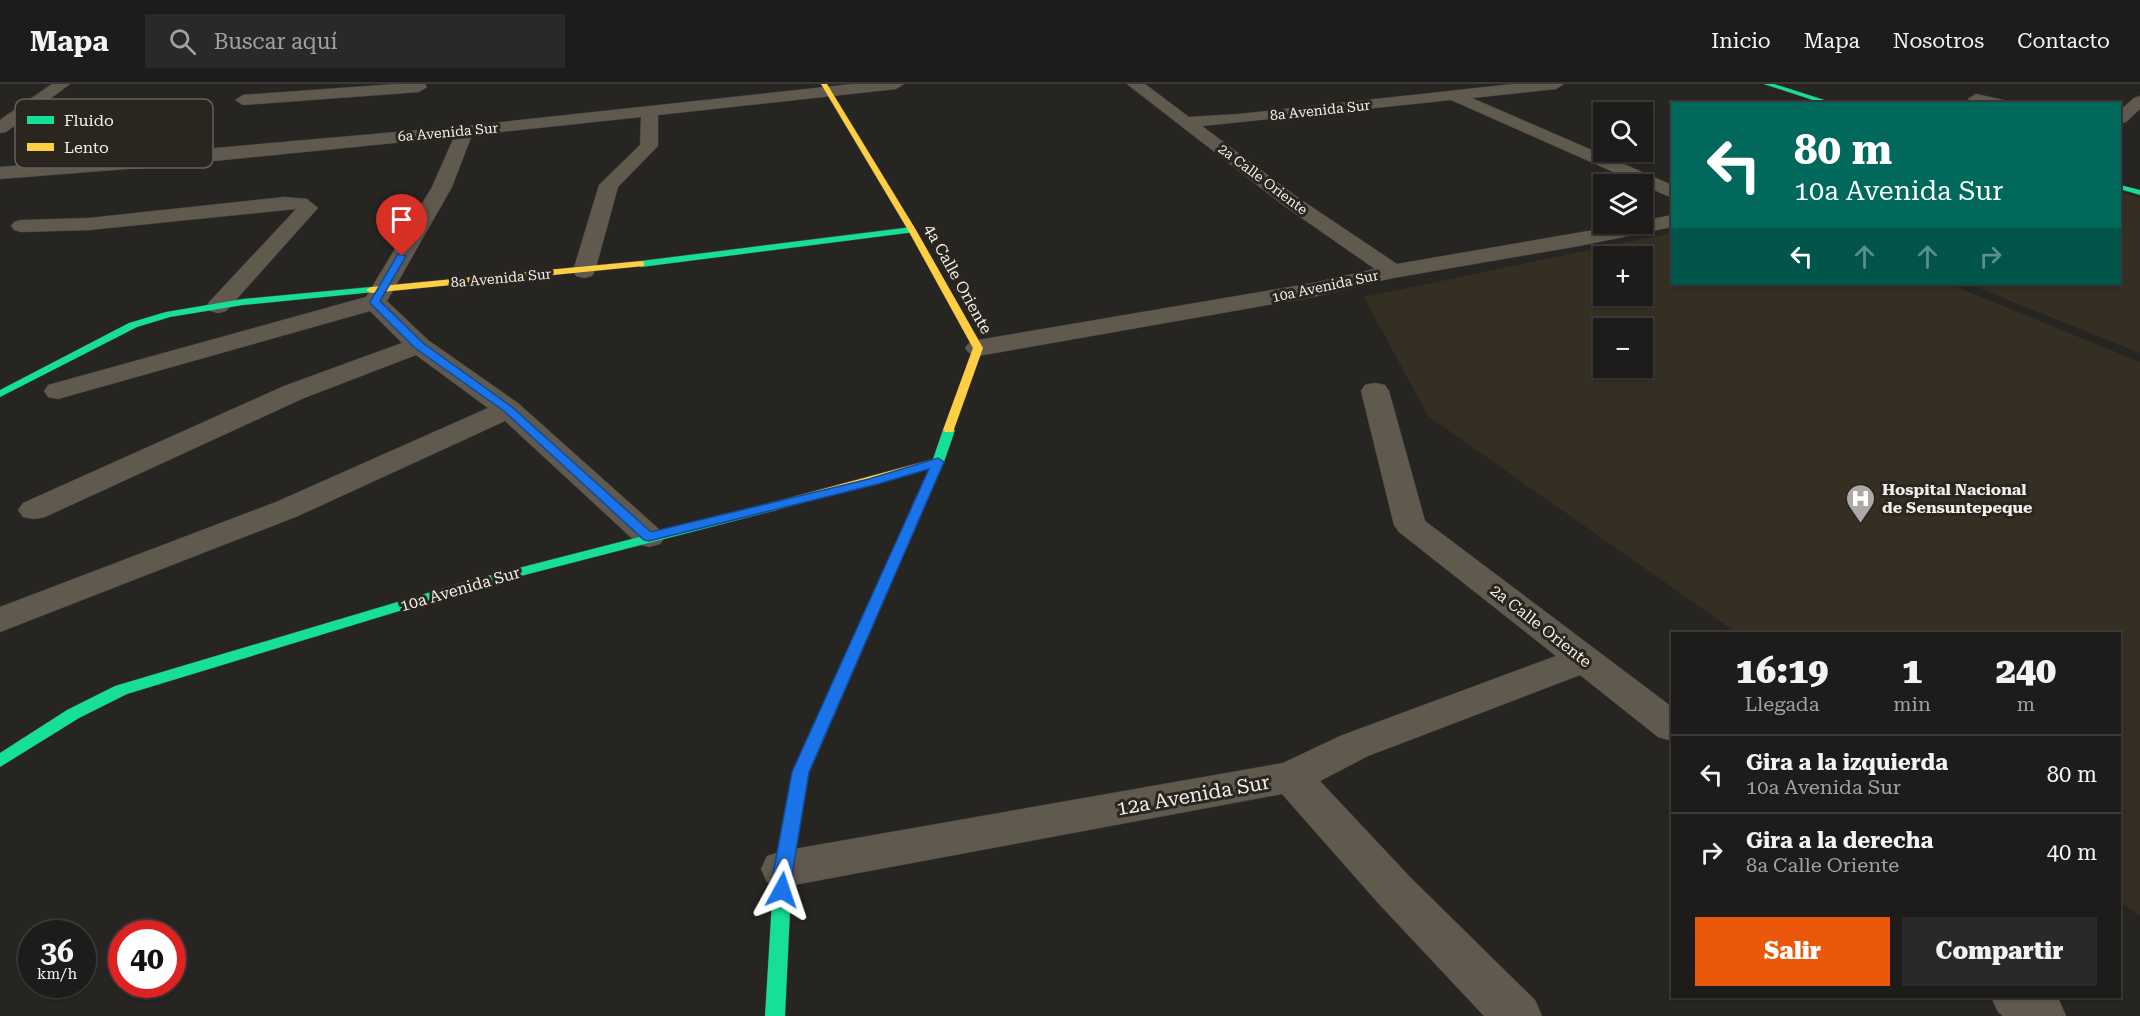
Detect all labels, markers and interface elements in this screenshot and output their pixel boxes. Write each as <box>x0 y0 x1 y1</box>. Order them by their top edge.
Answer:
search box <box>145 14 565 68</box>
text: Mapa <box>30 25 109 58</box>
icon: search <box>166 25 199 58</box>
text: Buscar aquí <box>214 29 338 54</box>
text: Inicio <box>1711 29 1771 53</box>
text: Mapa <box>1804 29 1860 53</box>
text: Nosotros <box>1893 29 1984 53</box>
text: Contacto <box>2017 29 2110 53</box>
street label: 8a Avenida Sur <box>1269 97 1371 123</box>
legend <box>15 99 213 168</box>
map controls <box>1593 102 1653 378</box>
button: search <box>1593 102 1653 162</box>
text: Fluido <box>64 111 114 130</box>
street label: 6a Avenida Sur <box>397 120 499 144</box>
text: 80 m <box>1794 125 1892 174</box>
icon: left <box>1695 126 1773 204</box>
text: Lento <box>64 138 109 157</box>
street label: 2a Calle Oriente <box>1215 140 1311 218</box>
button: layers <box>1593 174 1653 234</box>
text: 10a Avenida Sur <box>1794 175 2003 207</box>
pin <box>376 194 427 256</box>
icon: arrive <box>385 203 418 236</box>
street label: 4a Calle Oriente <box>920 221 996 337</box>
icon: left <box>1785 240 1818 273</box>
icon: ahead <box>1848 240 1881 273</box>
icon: ahead <box>1911 240 1944 273</box>
icon: right <box>1974 240 2007 273</box>
button: + <box>1593 246 1653 306</box>
street label: 8a Avenida Sur <box>450 266 552 290</box>
street label: 10a Avenida Sur <box>1270 267 1380 305</box>
button: − <box>1593 318 1653 378</box>
place label: Hospital Nacional de Sensuntepeque <box>1882 480 2033 517</box>
hospital icon: Hospital Nacional de Sensuntepeque <box>1845 482 1877 524</box>
street label: 10a Avenida Sur <box>398 563 523 615</box>
street label: 2a Calle Oriente <box>1487 581 1595 671</box>
text: 16:19 <box>1736 650 1828 692</box>
text: 1 <box>1902 650 1922 692</box>
text: 240 <box>1996 650 2056 692</box>
text: Llegada <box>1745 692 1820 716</box>
text: min <box>1893 692 1931 716</box>
text: m <box>2017 692 2035 716</box>
text: Gira a la izquierda <box>1746 750 1948 775</box>
icon: left <box>1695 758 1728 791</box>
text: 80 m <box>2047 762 2097 787</box>
street label: 12a Avenida Sur <box>1115 770 1271 820</box>
text: 10a Avenida Sur <box>1746 775 1901 799</box>
text: Gira a la derecha <box>1746 828 1933 853</box>
icon: right <box>1695 836 1728 869</box>
text: 40 m <box>2047 840 2097 865</box>
text: 8a Calle Oriente <box>1746 853 1899 877</box>
position arrow <box>750 858 814 922</box>
button: Salir <box>1695 917 1890 986</box>
button: Compartir <box>1902 917 2097 986</box>
speed limit sign: 40 <box>108 920 186 998</box>
text: 36 <box>40 934 74 969</box>
text: km/h <box>37 965 77 983</box>

